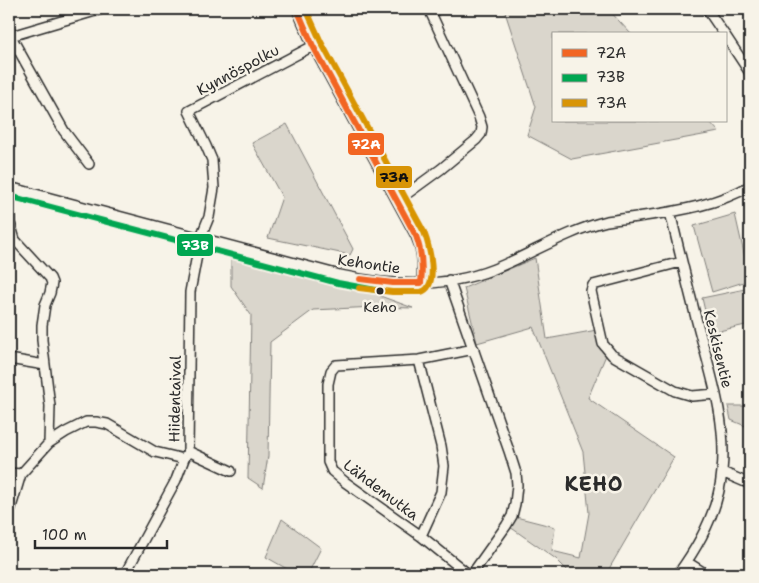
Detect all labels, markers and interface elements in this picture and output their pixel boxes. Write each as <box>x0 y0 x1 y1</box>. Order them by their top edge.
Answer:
legend <box>552 32 726 122</box>
street label: Kynnöspolku <box>193 40 283 100</box>
text: 72A <box>596 43 626 63</box>
text: 73B <box>596 67 625 87</box>
text: 73A <box>596 93 627 113</box>
line badge: 72A <box>347 132 385 156</box>
text: 72A <box>351 135 381 153</box>
line badge: 73A <box>375 165 413 189</box>
text: 73A <box>379 168 409 186</box>
line badge: 73B <box>176 233 214 257</box>
text: 73B <box>181 236 209 254</box>
street label: Kehontie <box>336 250 402 278</box>
marker: Keho <box>375 286 385 296</box>
place label: Keho <box>363 298 397 316</box>
street label: Keskisentie <box>699 308 737 390</box>
street label: Hiidentaival <box>164 355 186 443</box>
street label: Lähdemutka <box>339 455 423 525</box>
district label: KEHO <box>564 471 624 497</box>
scale bar <box>35 518 168 550</box>
text: 100 m <box>42 525 87 545</box>

